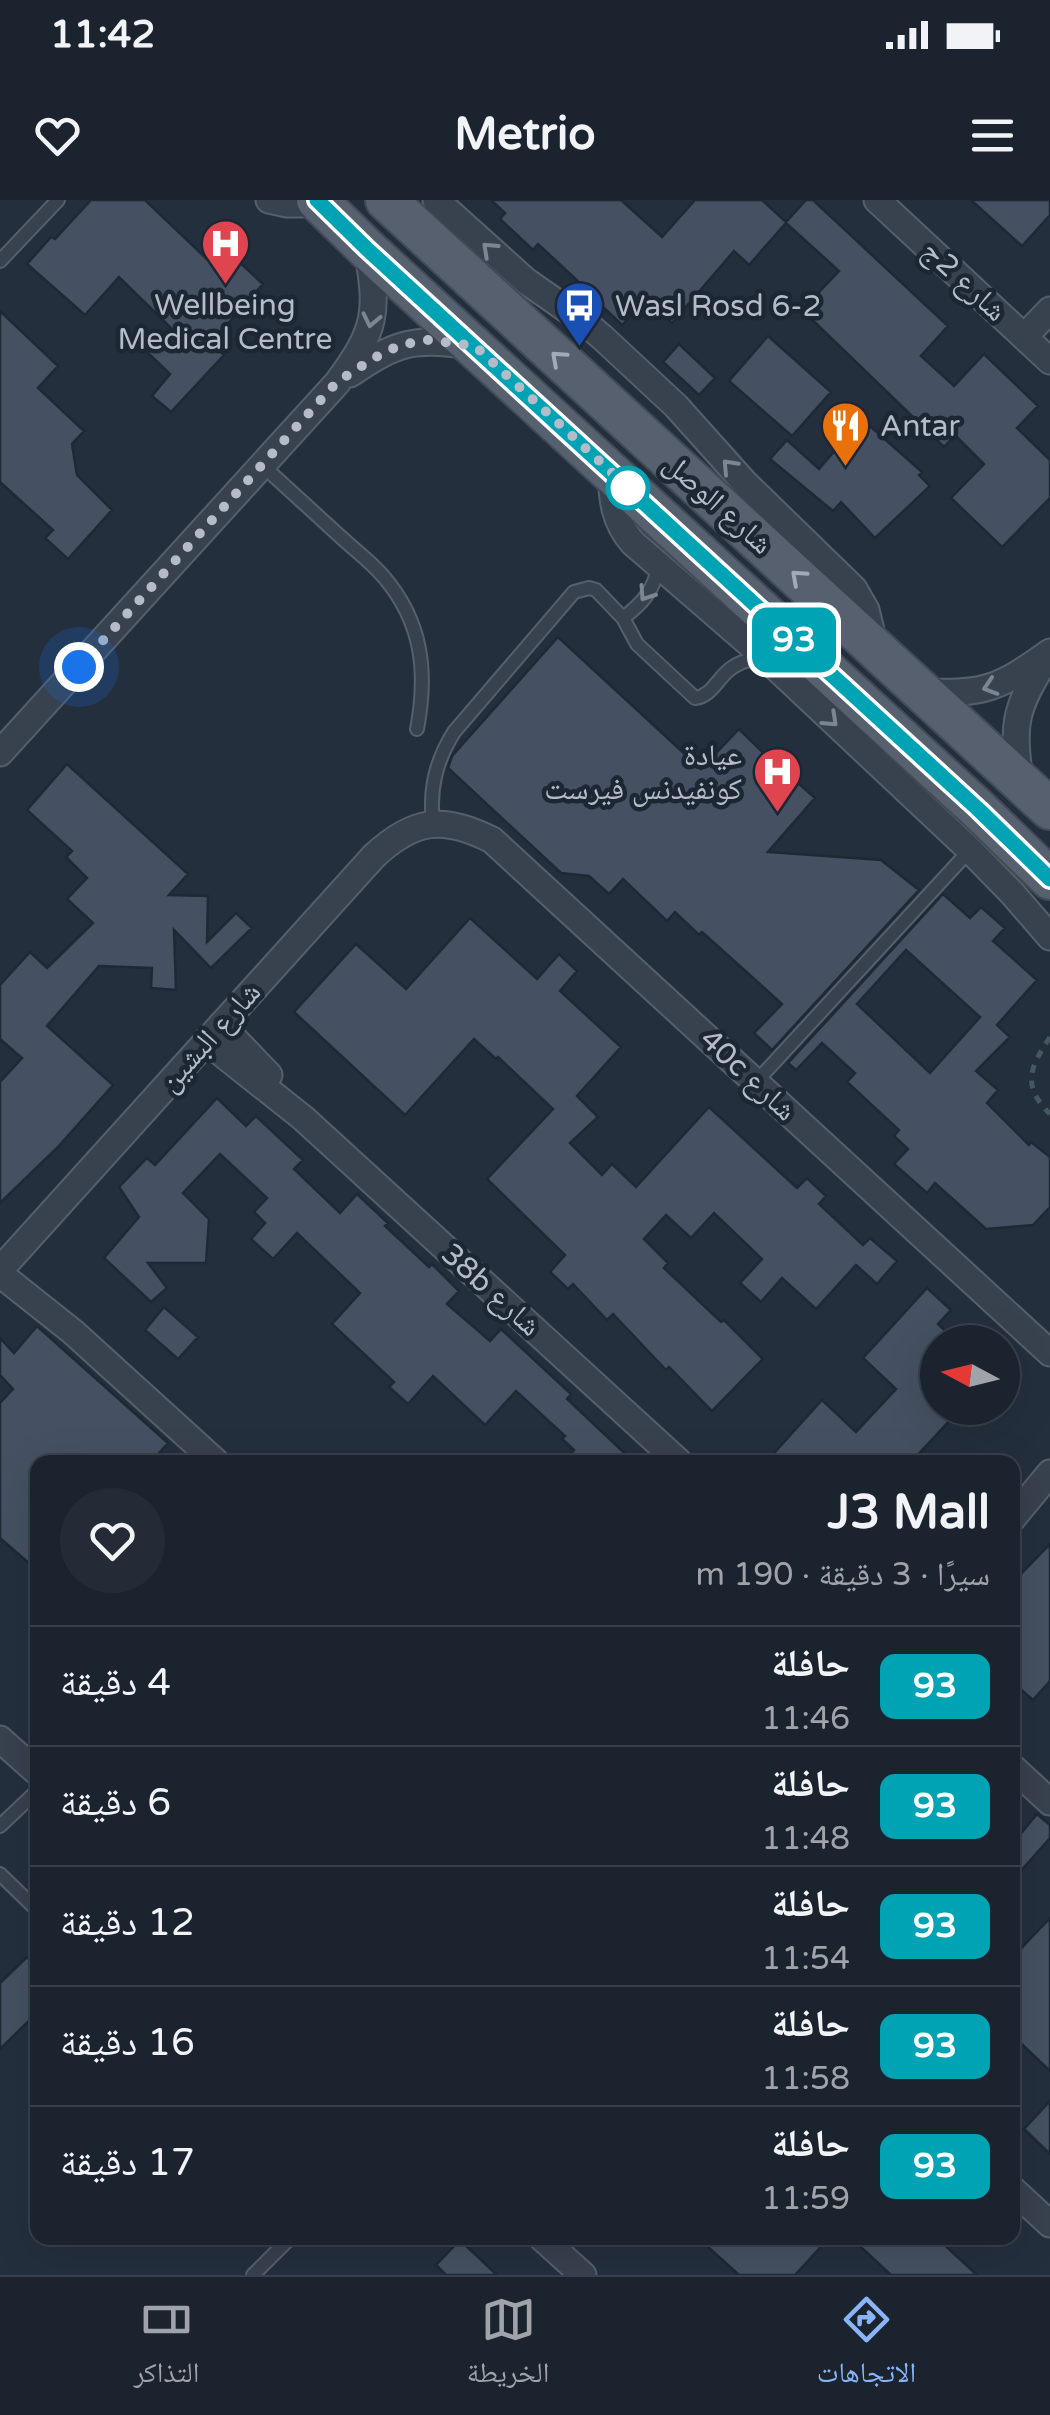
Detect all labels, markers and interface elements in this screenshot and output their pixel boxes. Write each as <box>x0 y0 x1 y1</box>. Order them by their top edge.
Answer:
text: 11:42 <box>50 12 155 58</box>
icon: heart <box>30 108 85 163</box>
text: Metrio <box>454 108 596 162</box>
icon: menu <box>965 108 1020 163</box>
hospital icon: Wellbeing Medical Centre <box>199 218 251 286</box>
street label: شارع 2ج <box>914 232 1014 330</box>
one-way arrow <box>482 243 501 261</box>
bus stop icon: Wasl Rosd 6-2 <box>554 280 606 348</box>
place label: Wellbeing Medical Centre <box>118 287 332 358</box>
place label: Wasl Rosd 6-2 <box>615 288 821 325</box>
one-way arrow <box>362 311 383 328</box>
one-way arrow <box>551 352 570 370</box>
restaurant icon: Antar <box>819 400 871 468</box>
place label: Antar <box>880 408 960 445</box>
street label: شارع الوصل <box>656 446 780 562</box>
one-way arrow <box>723 460 741 478</box>
unlabelled marker <box>607 467 649 509</box>
one-way arrow <box>791 571 810 589</box>
one-way arrow <box>639 583 658 601</box>
line badge: 93 <box>749 608 839 672</box>
text: 93 <box>772 619 816 661</box>
your location <box>54 642 104 692</box>
one-way arrow <box>983 675 1000 695</box>
one-way arrow <box>820 708 838 726</box>
place label: عيادة كونفيدنس فيرست <box>544 737 742 808</box>
hospital icon: عيادة كونفيدنس فيرست <box>751 746 803 814</box>
street label: شارع البشين <box>151 974 269 1100</box>
street label: 40c شارع <box>692 1021 804 1129</box>
street label: 38b شارع <box>433 1236 549 1344</box>
north arrow <box>920 1325 1020 1425</box>
map controls <box>920 1325 1020 1425</box>
text: J3 Mall <box>828 1484 990 1542</box>
button: heart <box>60 1488 165 1593</box>
text: سيرًا · 3 دقيقة · 190 m <box>695 1556 990 1594</box>
text: حافلة <box>771 1641 850 1687</box>
text: 4 دقيقة <box>60 1660 171 1706</box>
text: 93 <box>913 1665 957 1707</box>
text: 11:46 <box>761 1700 850 1738</box>
text: حافلة <box>771 1761 850 1807</box>
text: 6 دقيقة <box>60 1780 171 1826</box>
text: 93 <box>913 1785 957 1827</box>
text: 11:48 <box>761 1820 850 1858</box>
text: حافلة <box>771 1881 850 1927</box>
text: 12 دقيقة <box>60 1900 195 1946</box>
text: 93 <box>913 1905 957 1947</box>
text: 11:54 <box>761 1940 850 1978</box>
text: حافلة <box>771 2001 850 2047</box>
text: 16 دقيقة <box>60 2020 195 2066</box>
text: 93 <box>913 2025 957 2067</box>
text: 11:58 <box>761 2060 850 2098</box>
text: حافلة <box>771 2121 850 2167</box>
text: 17 دقيقة <box>60 2140 195 2186</box>
text: 93 <box>913 2145 957 2187</box>
text: 11:59 <box>761 2180 850 2218</box>
tab: التذاكر <box>134 2292 199 2400</box>
tab: الخريطة <box>467 2292 549 2400</box>
tab: الاتجاهات <box>817 2292 916 2400</box>

